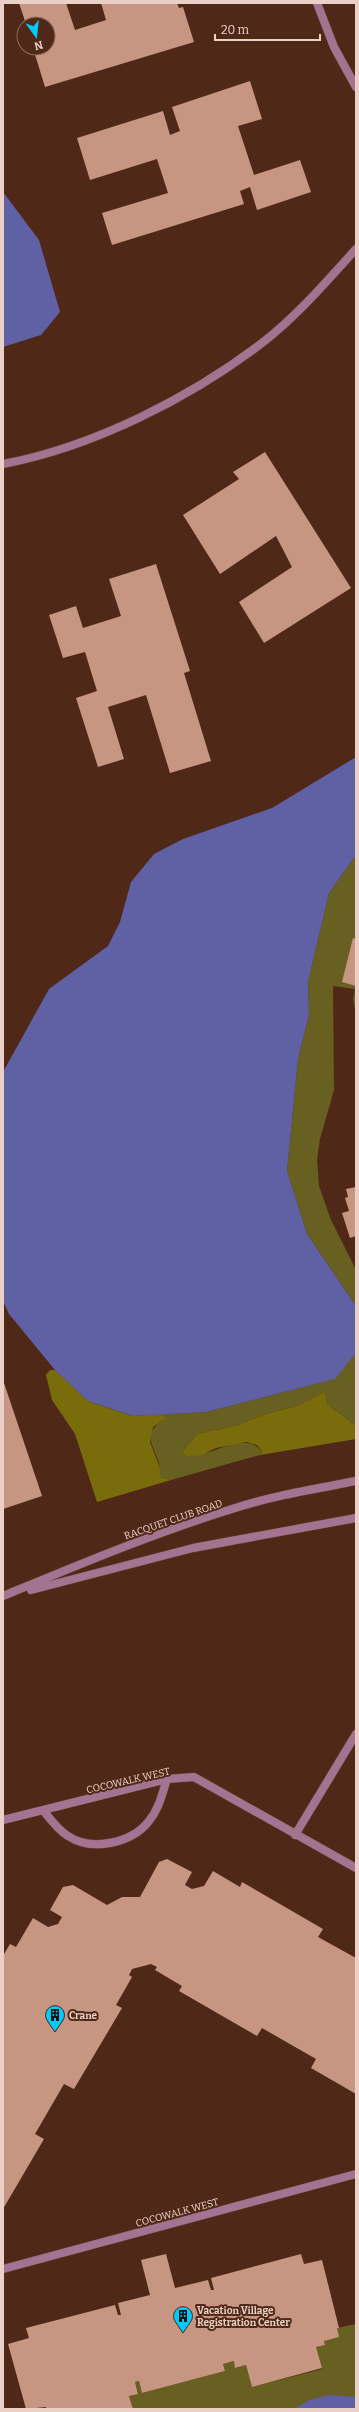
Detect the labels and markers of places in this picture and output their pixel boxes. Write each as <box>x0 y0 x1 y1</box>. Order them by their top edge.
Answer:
building icon: Crane <box>44 2004 66 2032</box>
place label: Crane <box>69 2010 98 2022</box>
building icon: Vacation Village Registration Center <box>172 2305 194 2333</box>
place label: Vacation Village Registration Center <box>197 2305 290 2329</box>

